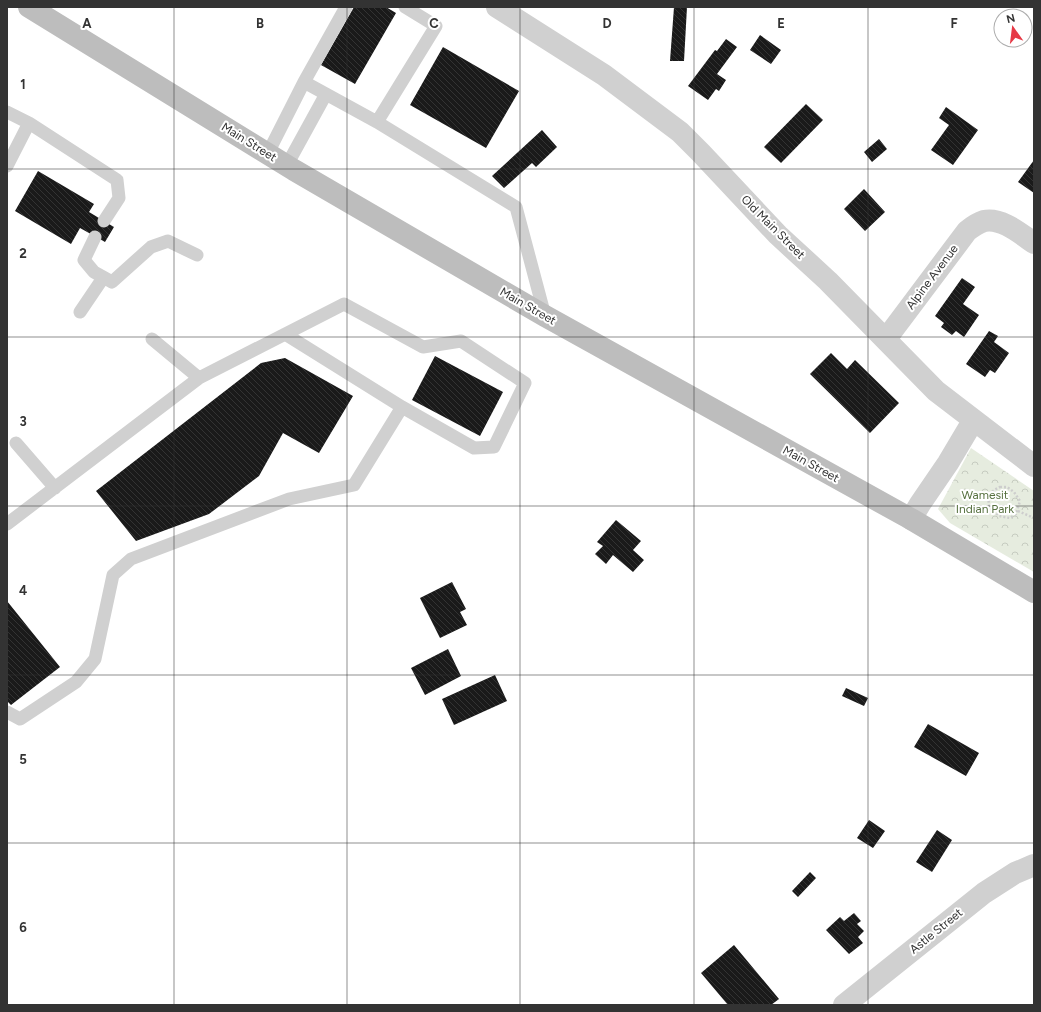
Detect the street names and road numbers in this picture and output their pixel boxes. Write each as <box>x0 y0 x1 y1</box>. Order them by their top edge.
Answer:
street label: Main Street <box>219 120 280 165</box>
street label: Old Main Street <box>738 192 808 262</box>
street label: Alpine Avenue <box>903 242 961 312</box>
street label: Main Street <box>498 284 559 328</box>
street label: Main Street <box>780 443 842 485</box>
street label: Astle Street <box>907 905 966 957</box>

